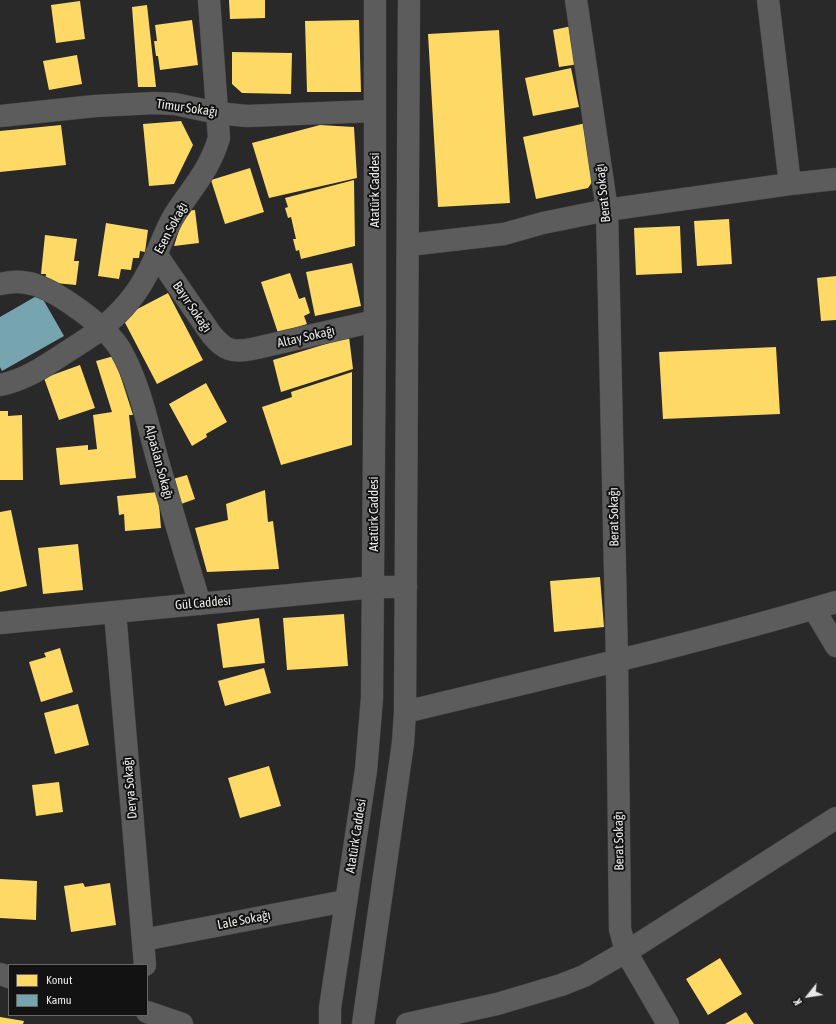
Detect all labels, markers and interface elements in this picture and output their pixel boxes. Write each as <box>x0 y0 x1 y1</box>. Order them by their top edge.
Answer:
street label: Timur Sokağı <box>155 96 219 120</box>
street label: Atatürk Caddesi <box>367 152 383 228</box>
street label: Berat Sokağı <box>592 163 614 223</box>
street label: Esen Sokağı <box>151 200 191 256</box>
street label: Bayır Sokağı <box>169 279 215 335</box>
street label: Altay Sokağı <box>276 323 336 351</box>
street label: Alpaslan Sokağı <box>142 423 176 501</box>
street label: Atatürk Caddesi <box>366 476 382 552</box>
street label: Berat Sokağı <box>606 487 622 547</box>
street label: Gül Caddesi <box>174 593 232 613</box>
street label: Derya Sokağı <box>120 756 140 820</box>
street label: Atatürk Caddesi <box>342 798 370 874</box>
street label: Berat Sokağı <box>611 811 627 871</box>
street label: Lale Sokağı <box>216 907 272 933</box>
legend <box>8 964 148 1016</box>
text: Konut <box>46 973 72 987</box>
north arrow <box>788 976 828 1016</box>
text: Kamu <box>46 993 72 1007</box>
text: K <box>791 997 804 1007</box>

